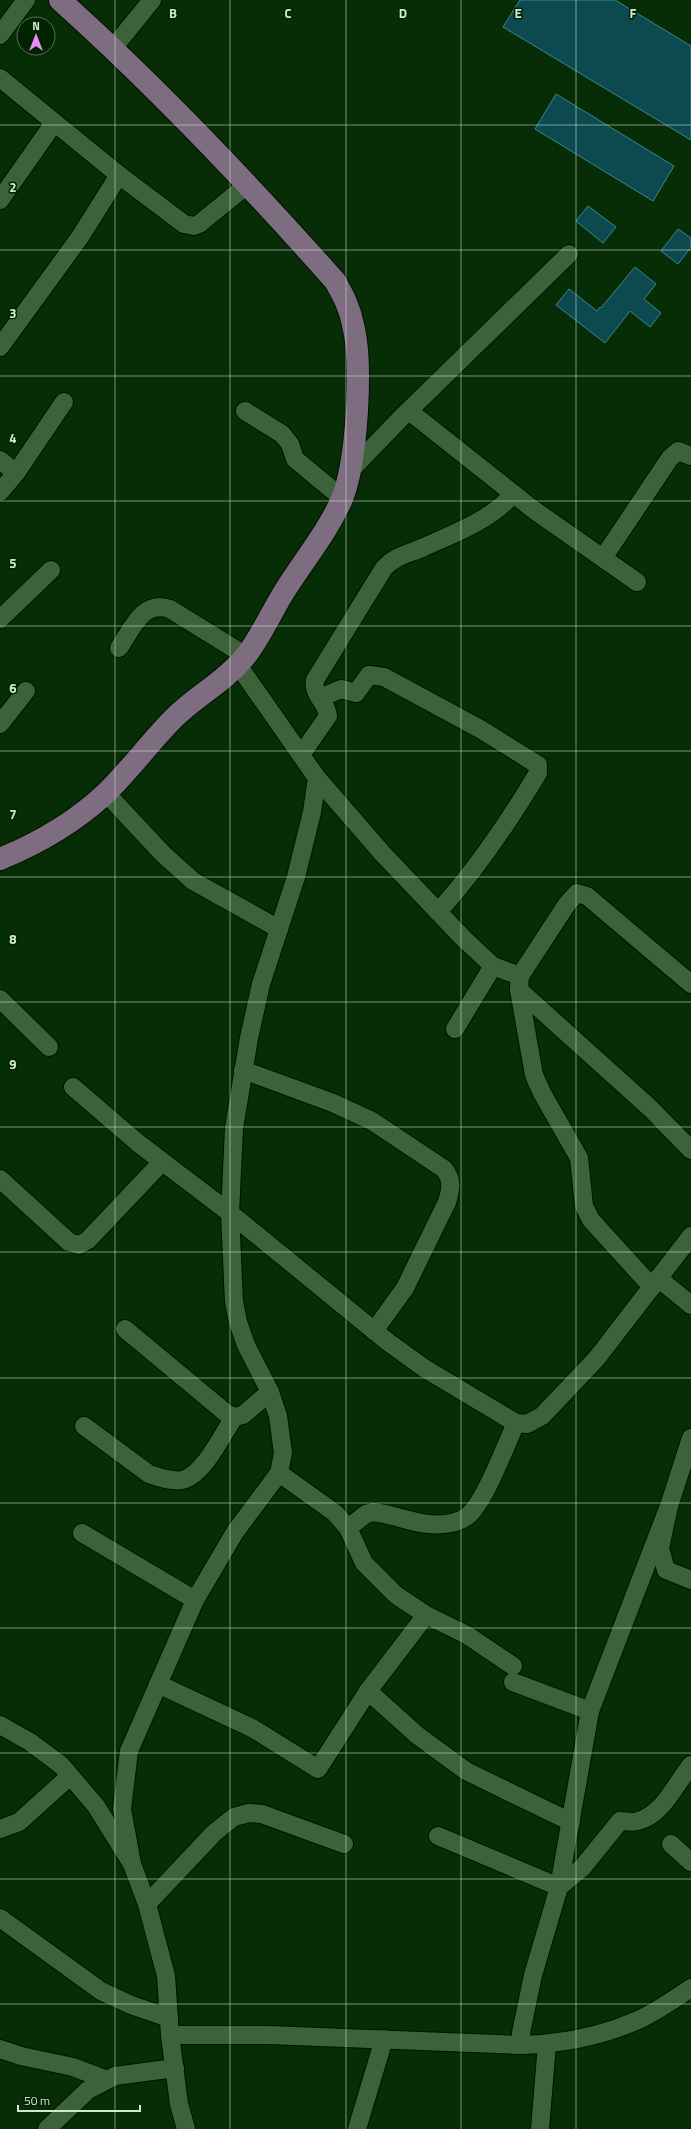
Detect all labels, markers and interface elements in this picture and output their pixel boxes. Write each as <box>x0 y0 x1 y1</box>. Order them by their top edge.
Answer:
text: B <box>169 3 177 23</box>
text: C <box>284 3 292 23</box>
text: D <box>399 3 407 23</box>
text: E <box>514 3 522 23</box>
text: F <box>630 3 637 23</box>
north arrow <box>16 16 56 56</box>
text: N <box>32 18 40 34</box>
text: 2 <box>9 177 17 197</box>
text: 3 <box>9 303 17 323</box>
text: 4 <box>9 428 17 448</box>
text: 5 <box>9 553 17 573</box>
text: 6 <box>9 678 17 698</box>
text: 7 <box>9 804 17 824</box>
text: 8 <box>9 929 17 949</box>
text: 9 <box>9 1054 17 1074</box>
scale bar <box>18 2087 140 2113</box>
text: 50 m <box>24 2091 50 2110</box>

